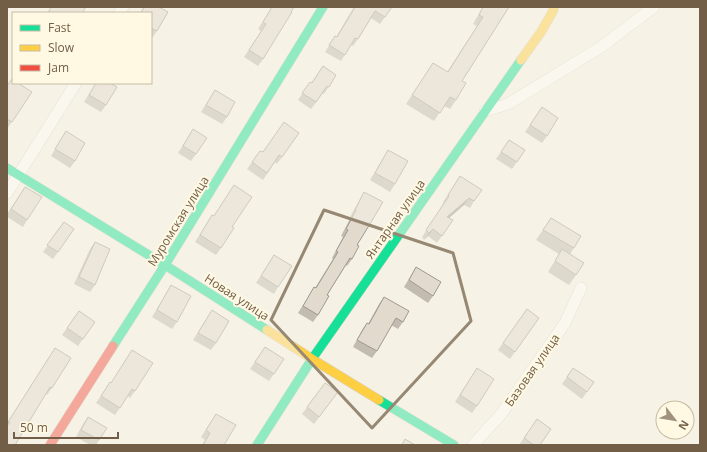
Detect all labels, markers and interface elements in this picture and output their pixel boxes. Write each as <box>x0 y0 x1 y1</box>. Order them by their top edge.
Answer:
legend <box>12 12 152 84</box>
text: Fast <box>48 19 71 36</box>
text: Slow <box>48 39 75 56</box>
text: Jam <box>47 59 69 76</box>
street label: Муромская улица <box>143 173 213 269</box>
street label: Янтарная улица <box>361 176 429 262</box>
street label: Новая улица <box>201 270 273 324</box>
street label: Базовая улица <box>501 330 563 410</box>
north arrow <box>655 400 695 440</box>
scale bar <box>14 414 118 440</box>
text: N <box>675 418 693 433</box>
text: 50 m <box>20 419 48 436</box>

